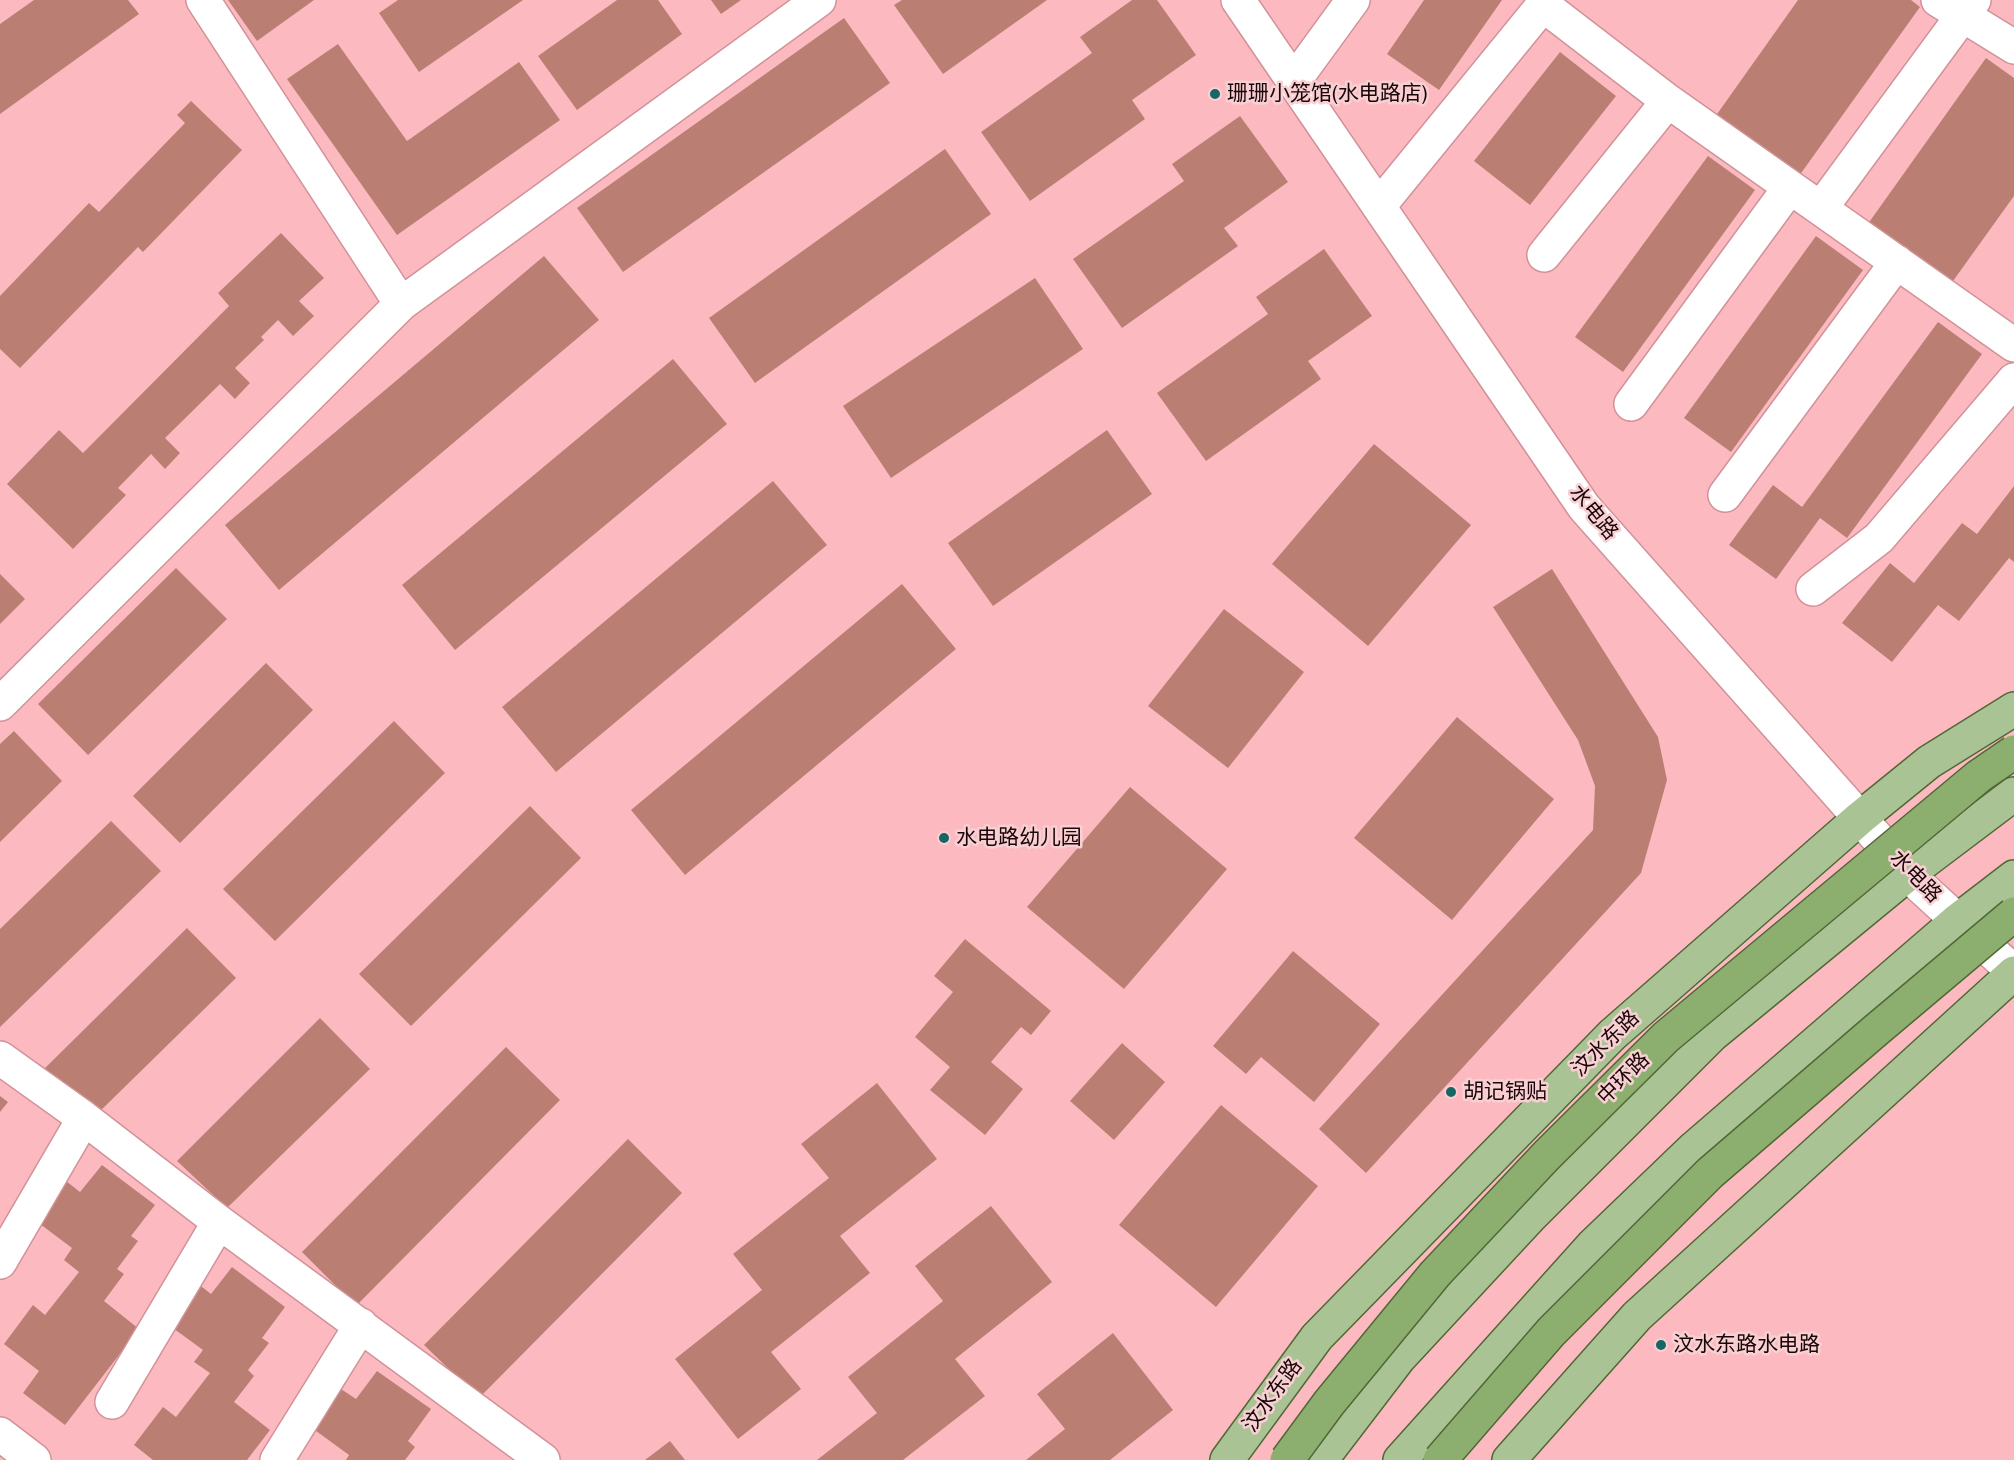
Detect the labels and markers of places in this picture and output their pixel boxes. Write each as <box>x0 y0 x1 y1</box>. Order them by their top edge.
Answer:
place label: 珊珊小笼馆(水电路店) <box>1227 81 1427 107</box>
marker: 珊珊小笼馆(水电路店) <box>1208 87 1222 101</box>
place label: 水电路幼儿园 <box>956 825 1082 851</box>
marker: 水电路幼儿园 <box>937 831 951 845</box>
place label: 胡记锅贴 <box>1463 1079 1547 1105</box>
marker: 胡记锅贴 <box>1444 1085 1458 1099</box>
place label: 汶水东路水电路 <box>1673 1332 1820 1358</box>
marker: 汶水东路水电路 <box>1654 1338 1668 1352</box>

